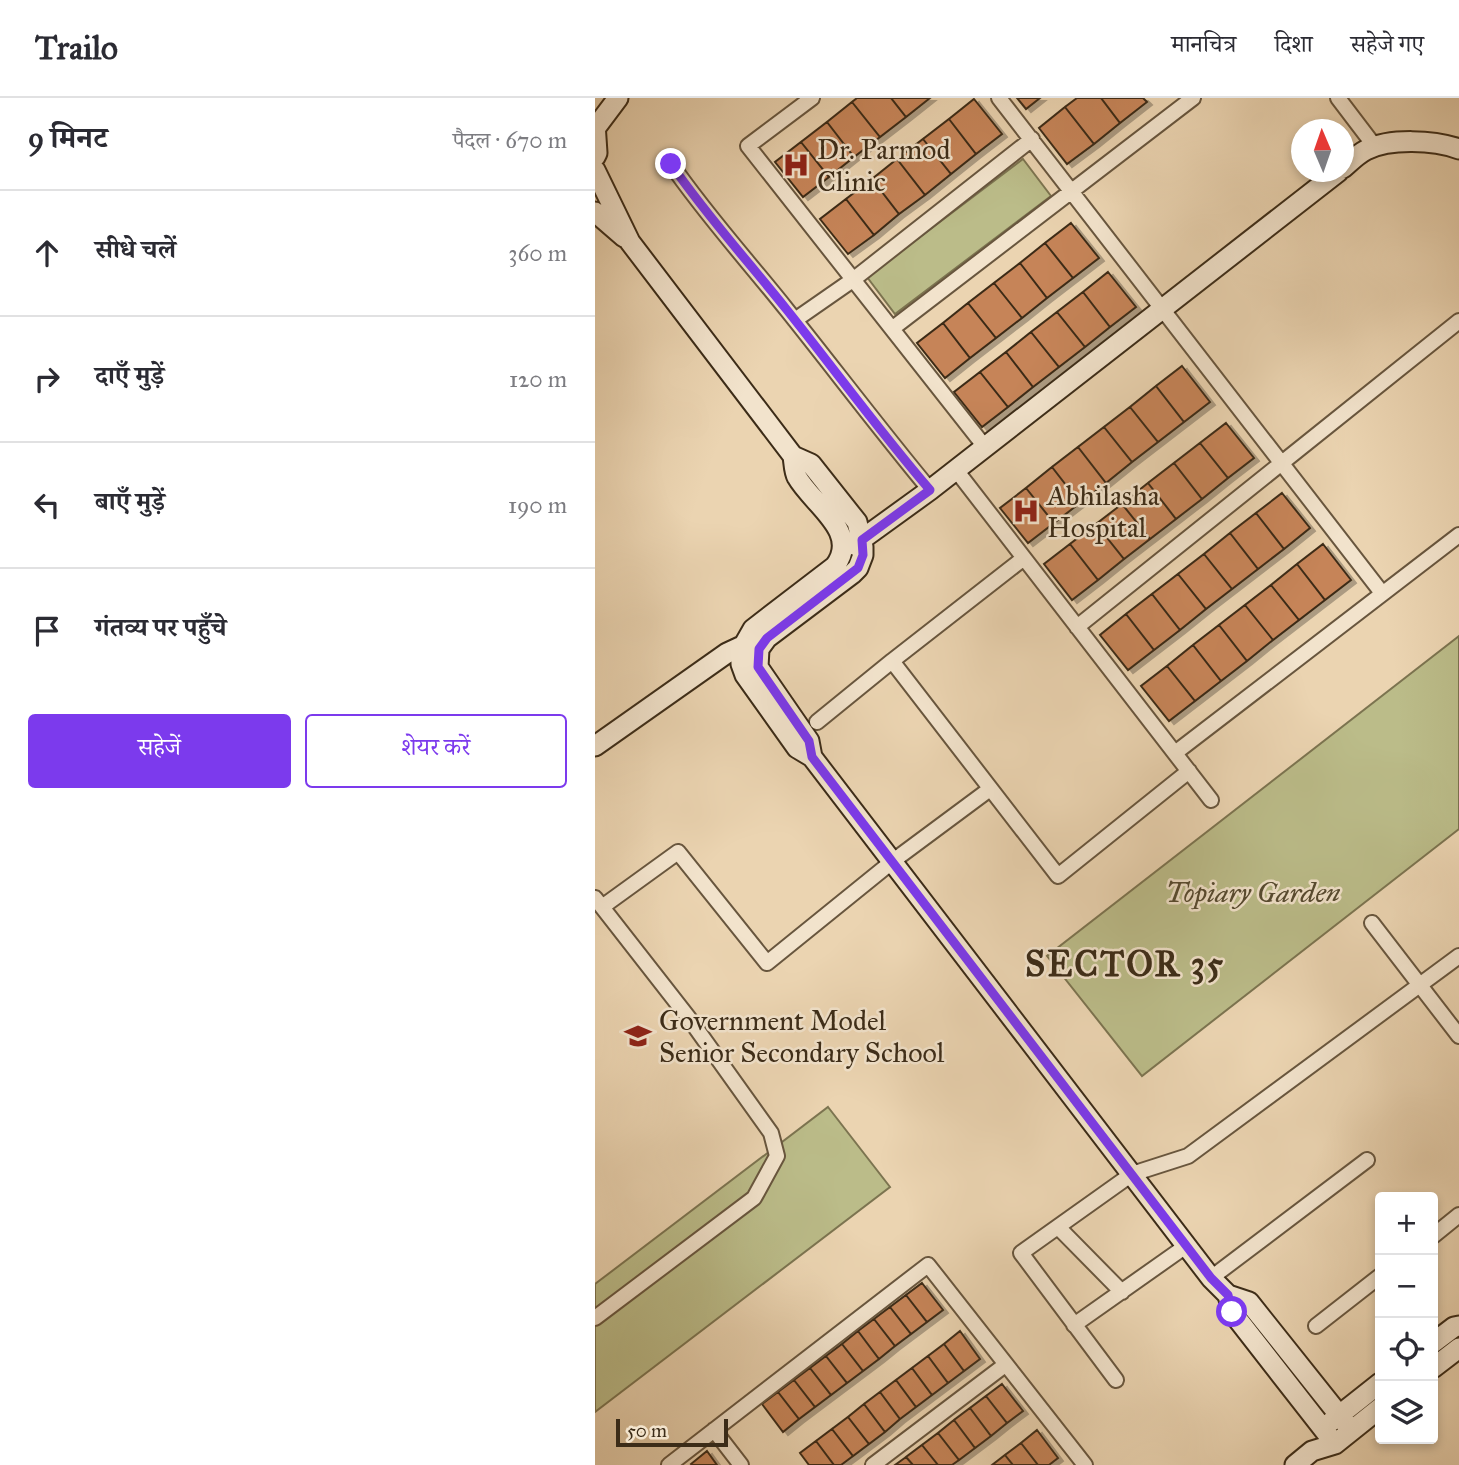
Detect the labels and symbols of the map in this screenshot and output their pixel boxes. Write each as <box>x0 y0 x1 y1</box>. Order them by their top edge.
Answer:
north arrow <box>1291 119 1354 182</box>
place label: Dr. Parmod Clinic <box>817 132 950 199</box>
route end <box>655 148 686 179</box>
hospital icon: Dr. Parmod Clinic <box>781 150 811 180</box>
place label: Abhilasha Hospital <box>1046 478 1160 545</box>
hospital icon: Abhilasha Hospital <box>1011 496 1041 526</box>
park label: Topiary Garden <box>1166 875 1341 910</box>
district label: SECTOR 35 <box>1025 943 1225 986</box>
place label: Government Model Senior Secondary School <box>659 1003 945 1070</box>
school or university icon: Government Model Senior Secondary School <box>623 1021 653 1051</box>
route start <box>1216 1296 1247 1327</box>
scale bar <box>616 1416 728 1448</box>

